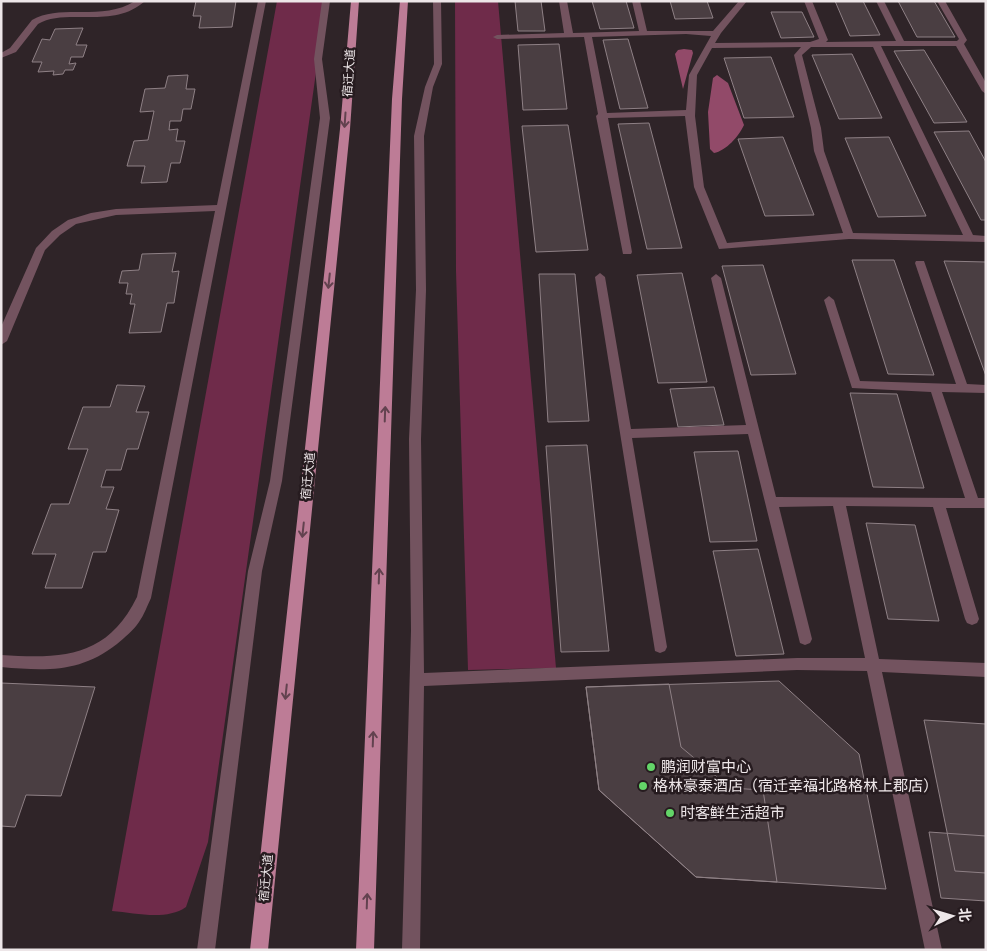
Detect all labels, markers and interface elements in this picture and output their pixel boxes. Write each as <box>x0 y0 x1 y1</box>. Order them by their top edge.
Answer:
street label: 宿迁大道 <box>339 48 359 98</box>
one-way arrow <box>341 111 350 127</box>
one-way arrow <box>324 273 334 289</box>
one-way arrow <box>381 406 390 422</box>
street label: 宿迁大道 <box>298 451 318 501</box>
one-way arrow <box>298 522 308 538</box>
one-way arrow <box>375 569 384 585</box>
one-way arrow <box>281 683 291 699</box>
one-way arrow <box>369 731 378 747</box>
place label: 鹏润财富中心 <box>661 757 751 777</box>
marker: 鹏润财富中心 <box>645 761 657 773</box>
place label: 格林豪泰酒店（宿迁幸福北路格林上郡店） <box>653 776 938 796</box>
marker: 格林豪泰酒店（宿迁幸福北路格林上郡店） <box>637 780 649 792</box>
place label: 时客鲜生活超市 <box>680 803 785 823</box>
marker: 时客鲜生活超市 <box>664 807 676 819</box>
street label: 宿迁大道 <box>256 853 276 903</box>
north arrow <box>927 891 977 941</box>
one-way arrow <box>363 893 372 909</box>
text: 北 <box>955 907 975 923</box>

